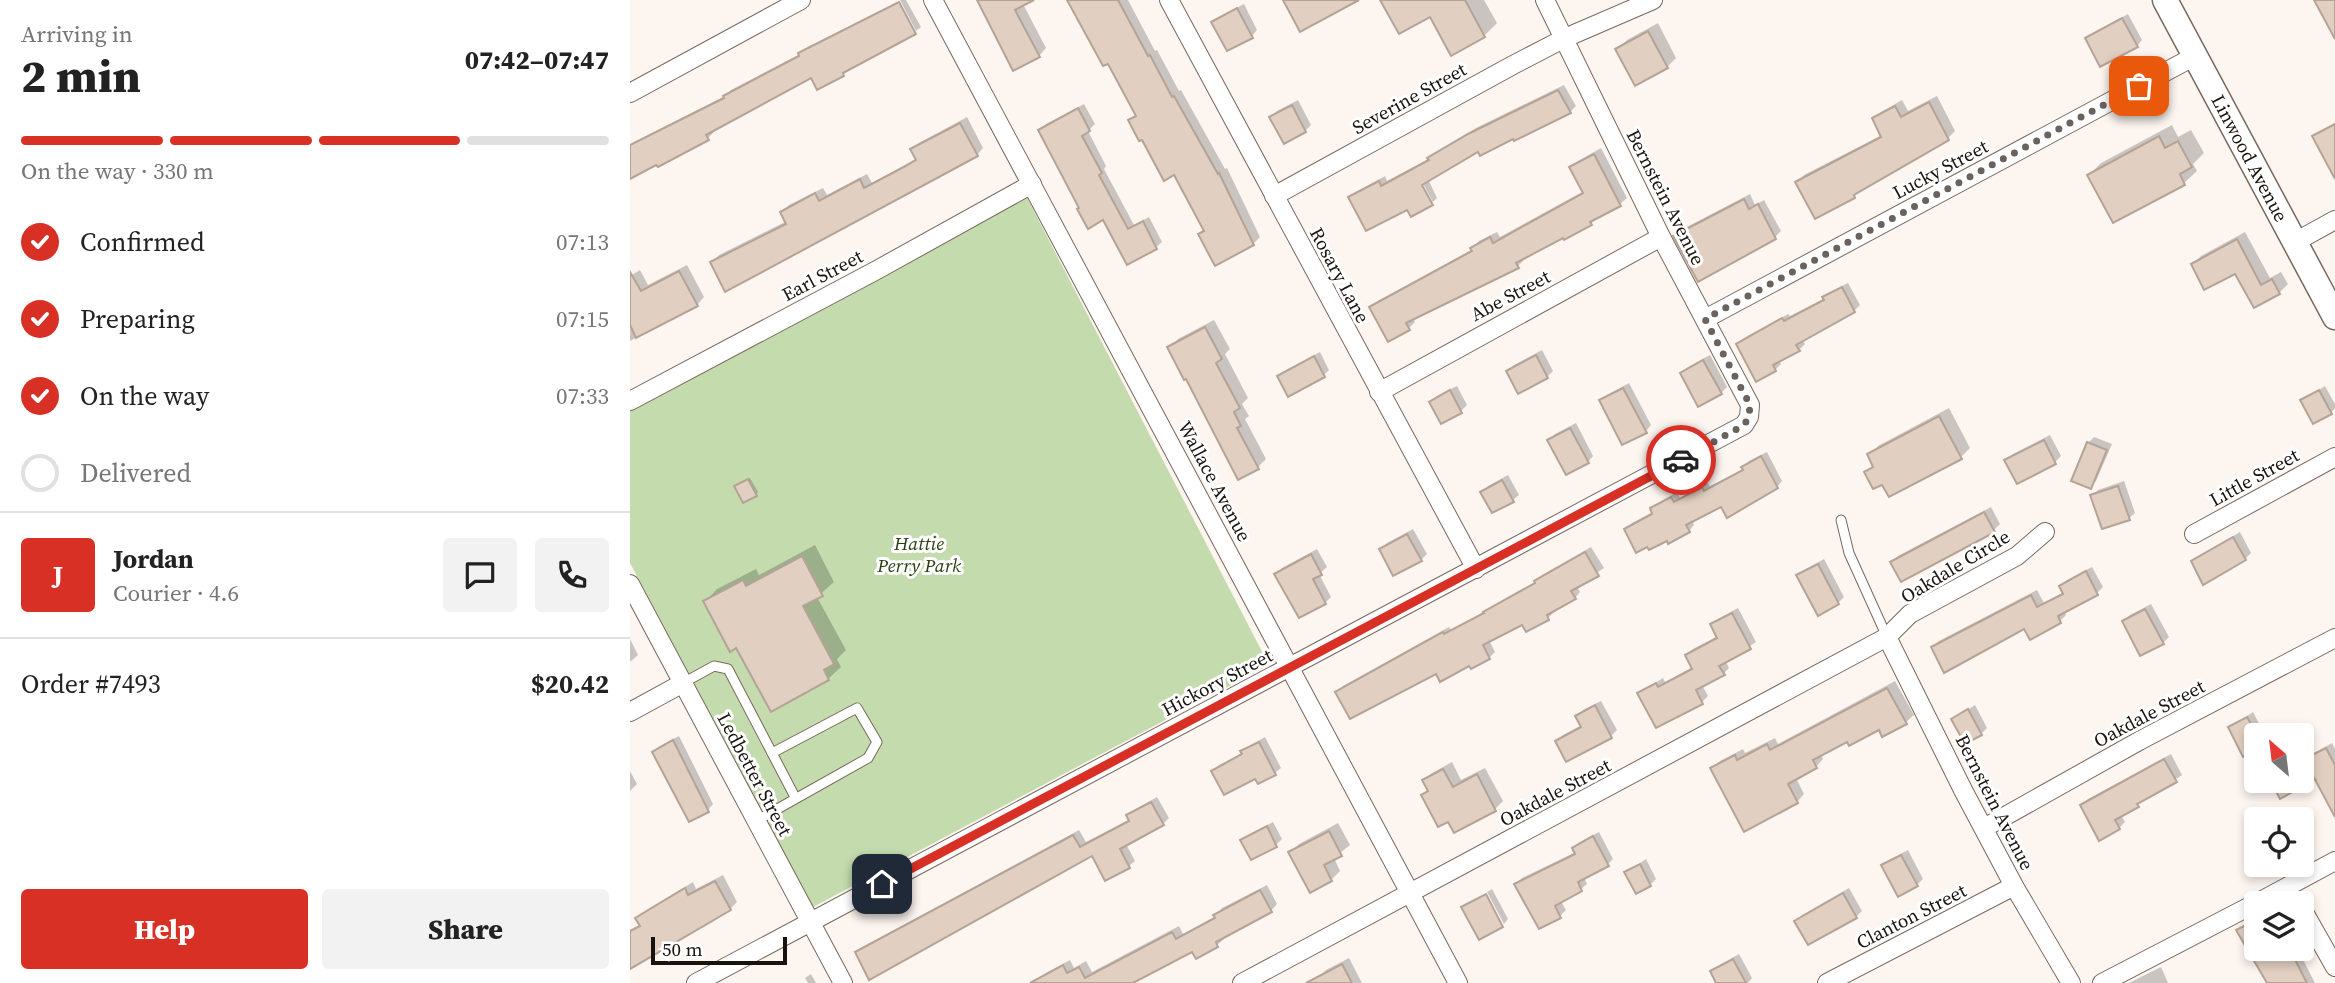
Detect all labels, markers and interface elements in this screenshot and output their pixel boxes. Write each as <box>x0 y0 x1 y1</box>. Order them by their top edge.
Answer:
text: Arriving in <box>21 18 133 50</box>
text: 07:42–07:47 <box>465 42 609 78</box>
text: 2 min <box>21 44 141 107</box>
street label: Severine Street <box>1347 56 1471 140</box>
pin <box>2109 56 2169 116</box>
icon: bag <box>2120 67 2158 105</box>
street label: Linwood Avenue <box>2206 90 2294 226</box>
street label: Bernstein Avenue <box>1621 125 1711 269</box>
street label: Lucky Street <box>1888 133 1993 205</box>
text: On the way · 330 m <box>21 155 214 187</box>
icon: check <box>21 223 59 261</box>
street label: Rosary Lane <box>1304 223 1376 327</box>
text: Confirmed <box>80 224 205 260</box>
text: 07:13 <box>556 226 609 258</box>
street label: Earl Street <box>777 242 868 307</box>
street label: Abe Street <box>1466 263 1555 327</box>
icon: check <box>21 300 59 338</box>
text: Preparing <box>80 301 195 337</box>
text: 07:15 <box>556 303 609 335</box>
icon: check <box>21 377 59 415</box>
text: On the way <box>80 378 209 414</box>
text: 07:33 <box>556 380 609 412</box>
street label: Wallace Avenue <box>1172 416 1258 546</box>
courier <box>1646 425 1716 495</box>
icon: car <box>1662 441 1700 479</box>
street label: Little Street <box>2205 441 2304 512</box>
text: Delivered <box>80 455 191 491</box>
street label: Oakdale Circle <box>1896 523 2014 609</box>
park label: Hattie Perry Park <box>876 530 961 578</box>
button: chat <box>443 538 517 612</box>
button: phone <box>535 538 609 612</box>
text: Jordan <box>113 541 194 577</box>
text: J <box>53 557 63 593</box>
text: Courier · 4.6 <box>113 577 239 609</box>
street label: Hickory Street <box>1157 642 1278 722</box>
text: Order #7493 <box>21 666 161 702</box>
text: $20.42 <box>531 666 609 702</box>
street label: Oakdale Street <box>2089 672 2210 753</box>
street label: Ledbetter Street <box>712 708 799 841</box>
north arrow <box>2244 723 2314 793</box>
map controls <box>2244 723 2314 961</box>
street label: Bernstein Avenue <box>1950 730 2040 874</box>
street label: Oakdale Street <box>1495 751 1616 832</box>
button: locate <box>2244 807 2314 877</box>
pin <box>852 854 912 914</box>
icon: home <box>863 865 901 903</box>
street label: Clanton Street <box>1852 877 1971 955</box>
button: Help <box>21 889 308 969</box>
button: Share <box>322 889 609 969</box>
button: layers <box>2244 891 2314 961</box>
scale bar <box>651 934 788 966</box>
text: 50 m <box>662 936 703 962</box>

